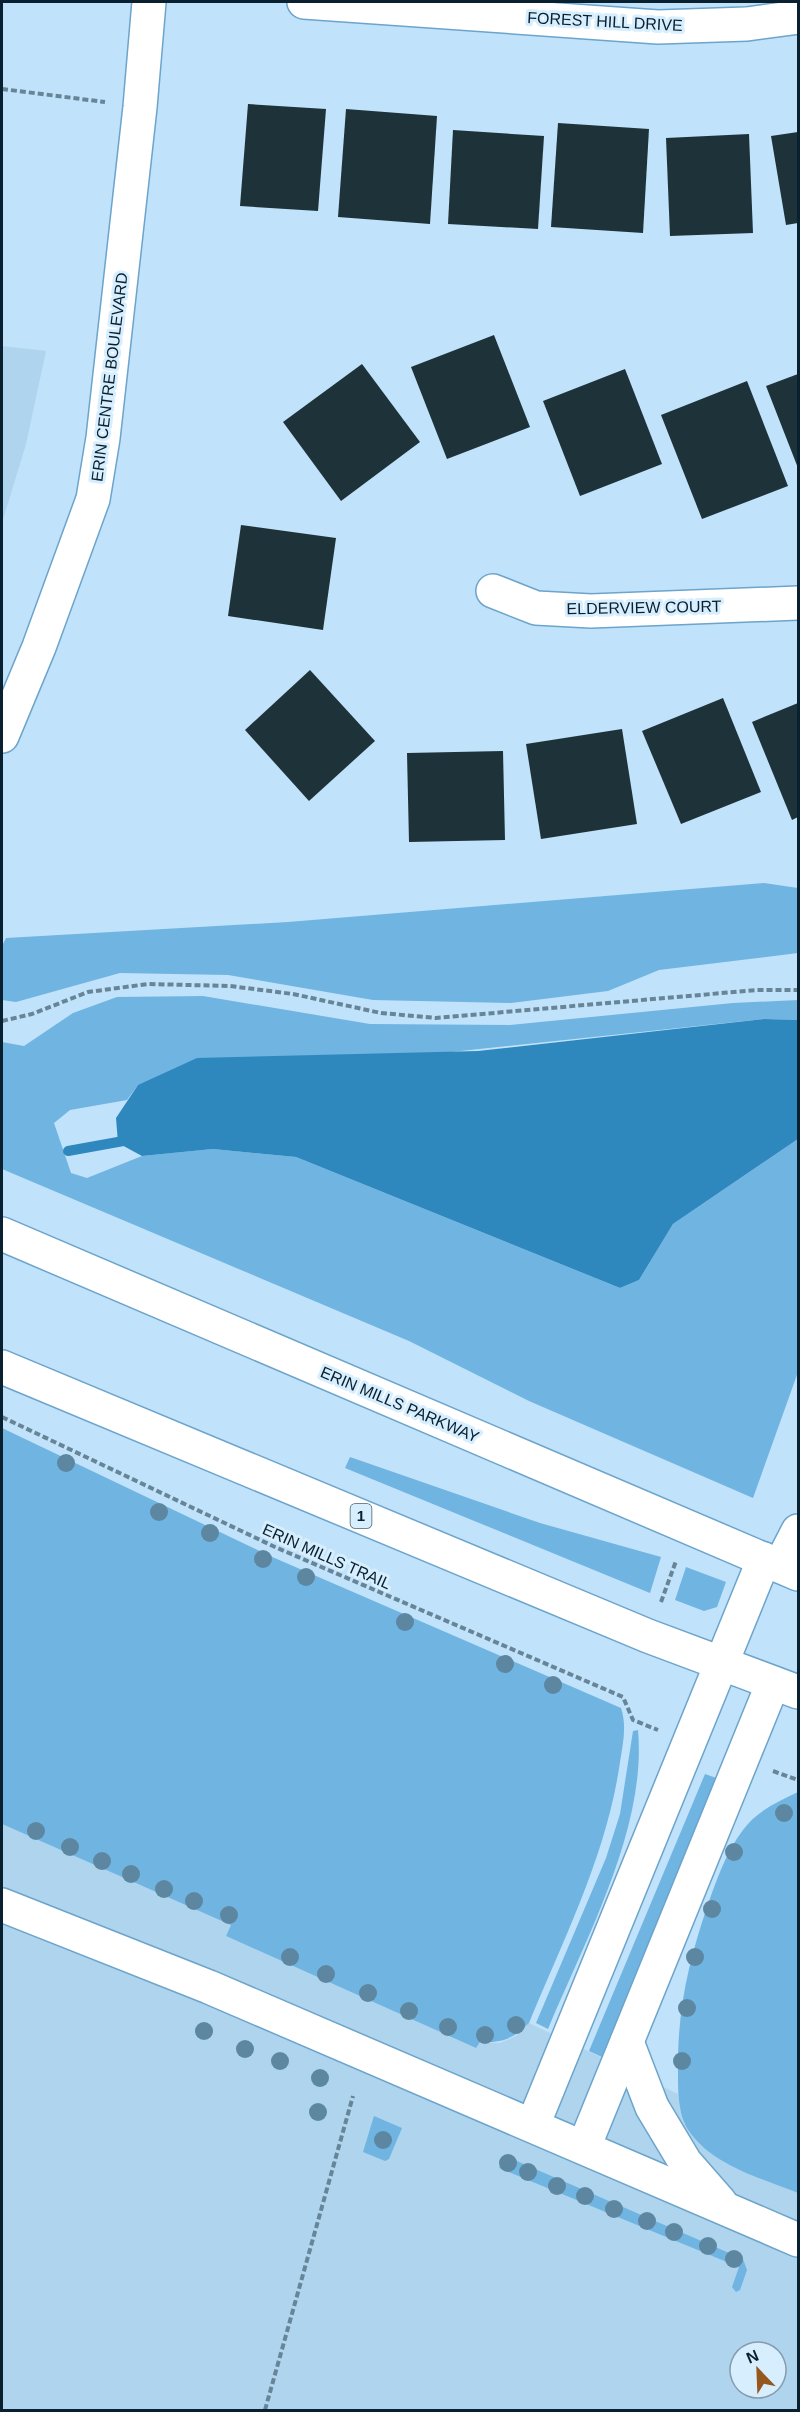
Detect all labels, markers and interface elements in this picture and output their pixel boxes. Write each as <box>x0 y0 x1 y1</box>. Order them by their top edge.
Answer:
street label: FOREST HILL DRIVE <box>527 9 683 34</box>
street label: ERIN CENTRE BOULEVARD <box>88 272 131 483</box>
street label: ELDERVIEW COURT <box>566 598 722 617</box>
street label: ERIN MILLS PARKWAY <box>318 1363 482 1446</box>
road number: 1 <box>350 1504 372 1528</box>
street label: ERIN MILLS TRAIL <box>260 1521 394 1592</box>
north arrow <box>728 2340 788 2400</box>
text: N <box>744 2347 761 2367</box>

